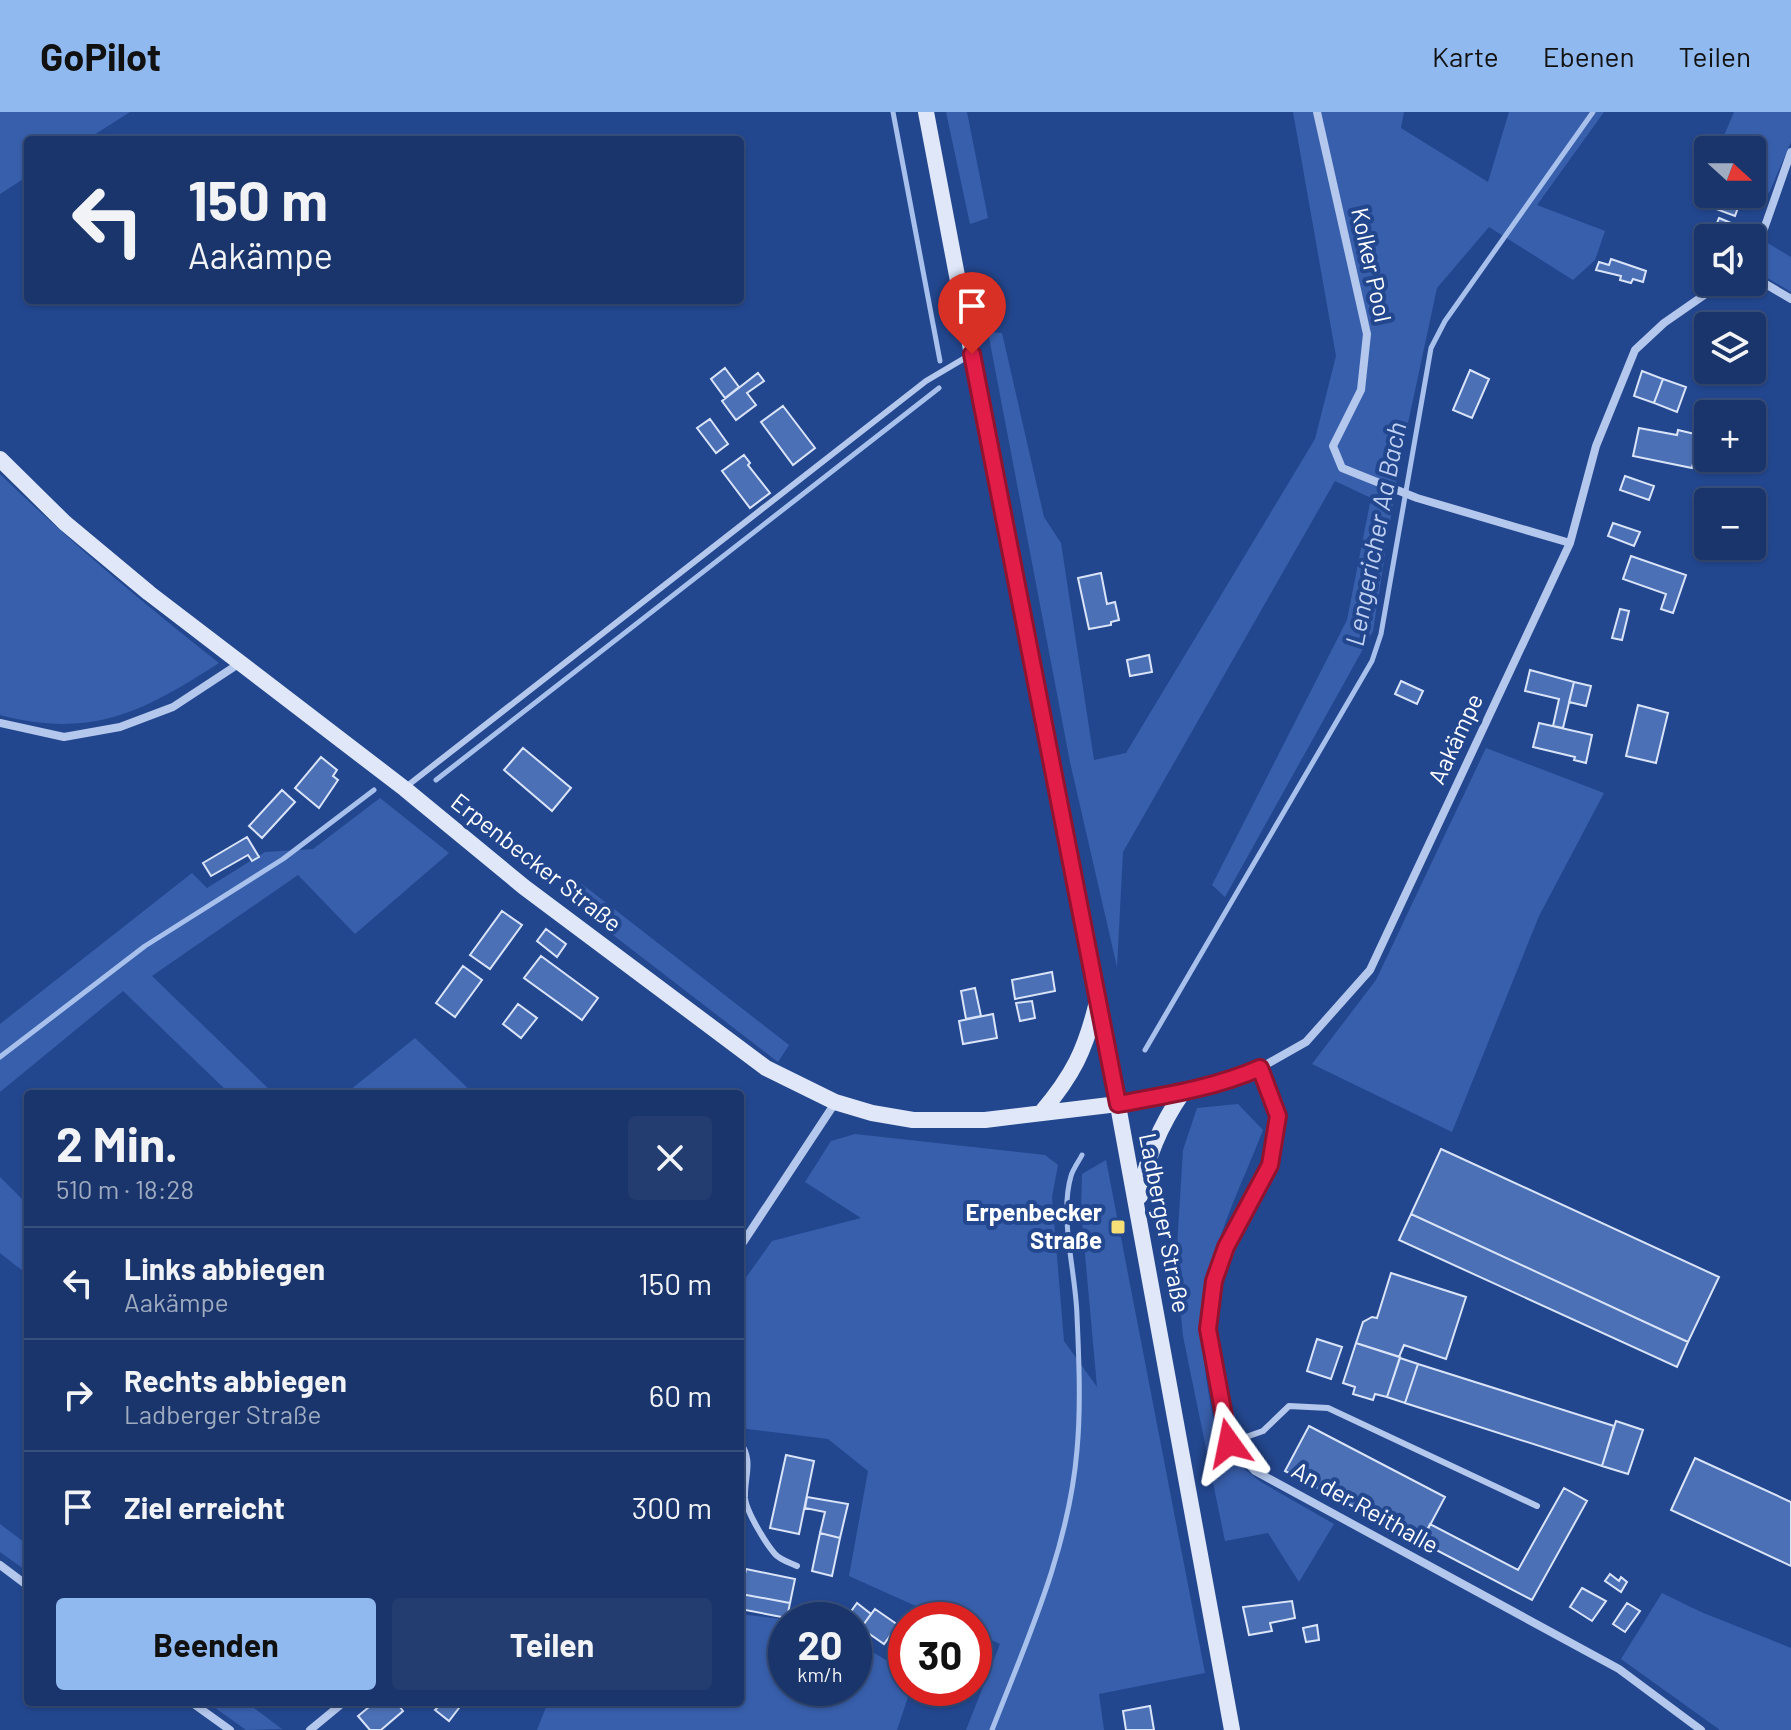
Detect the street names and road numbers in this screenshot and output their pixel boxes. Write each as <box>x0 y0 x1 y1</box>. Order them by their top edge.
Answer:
street label: Kolker Pool <box>1346 205 1399 325</box>
street label: Aakämpe <box>1421 688 1488 788</box>
street label: Erpenbecker Straße <box>446 786 628 937</box>
street label: Ladberger Straße <box>1134 1131 1197 1315</box>
street label: An der Reithalle <box>1287 1454 1444 1559</box>

